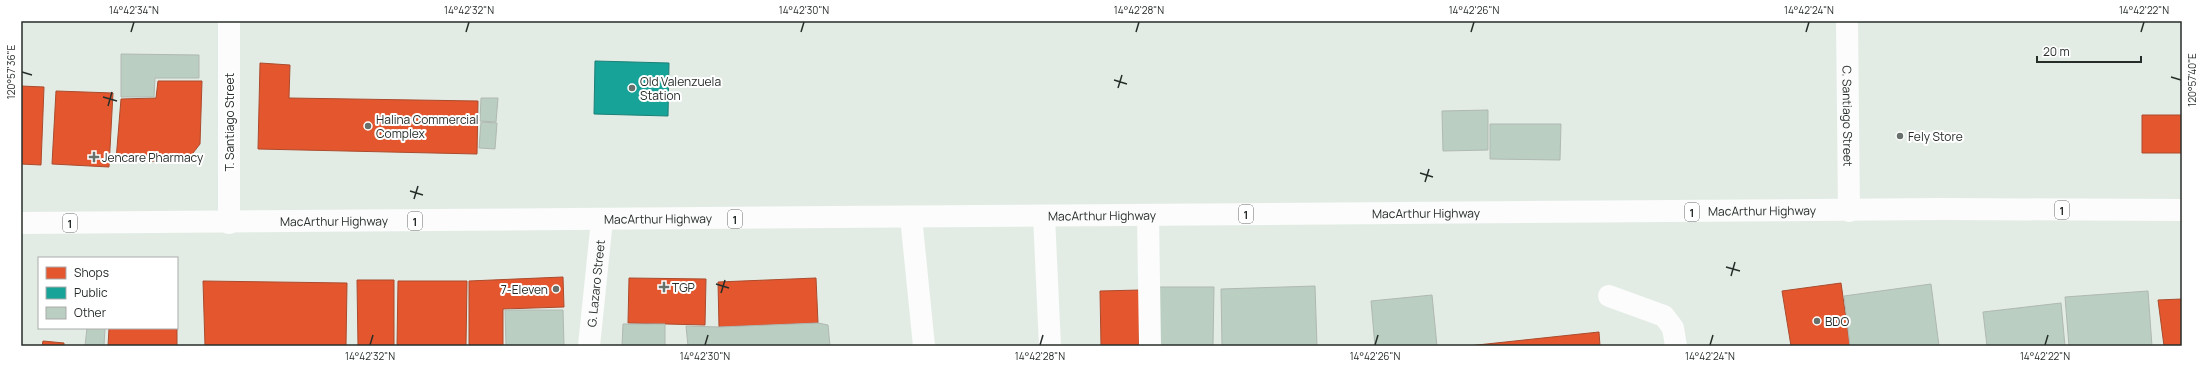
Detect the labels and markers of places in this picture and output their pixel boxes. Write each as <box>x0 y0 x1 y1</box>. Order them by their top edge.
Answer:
place label: Old Valenzuela Station <box>640 73 721 104</box>
marker: Old Valenzuela Station <box>627 83 637 93</box>
place label: Halina Commercial Complex <box>376 111 479 142</box>
marker: Halina Commercial Complex <box>363 121 373 131</box>
place label: Fely Store <box>1908 128 1963 145</box>
marker: Fely Store <box>1895 131 1905 141</box>
place label: Jencare Pharmacy <box>102 149 204 166</box>
marker: Jencare Pharmacy <box>89 152 99 162</box>
place label: TGP <box>672 279 695 296</box>
place label: 7-Eleven <box>501 281 548 298</box>
marker: TGP <box>659 282 669 292</box>
marker: 7-Eleven <box>551 284 561 294</box>
place label: BDO <box>1825 313 1849 330</box>
marker: BDO <box>1812 316 1822 326</box>

